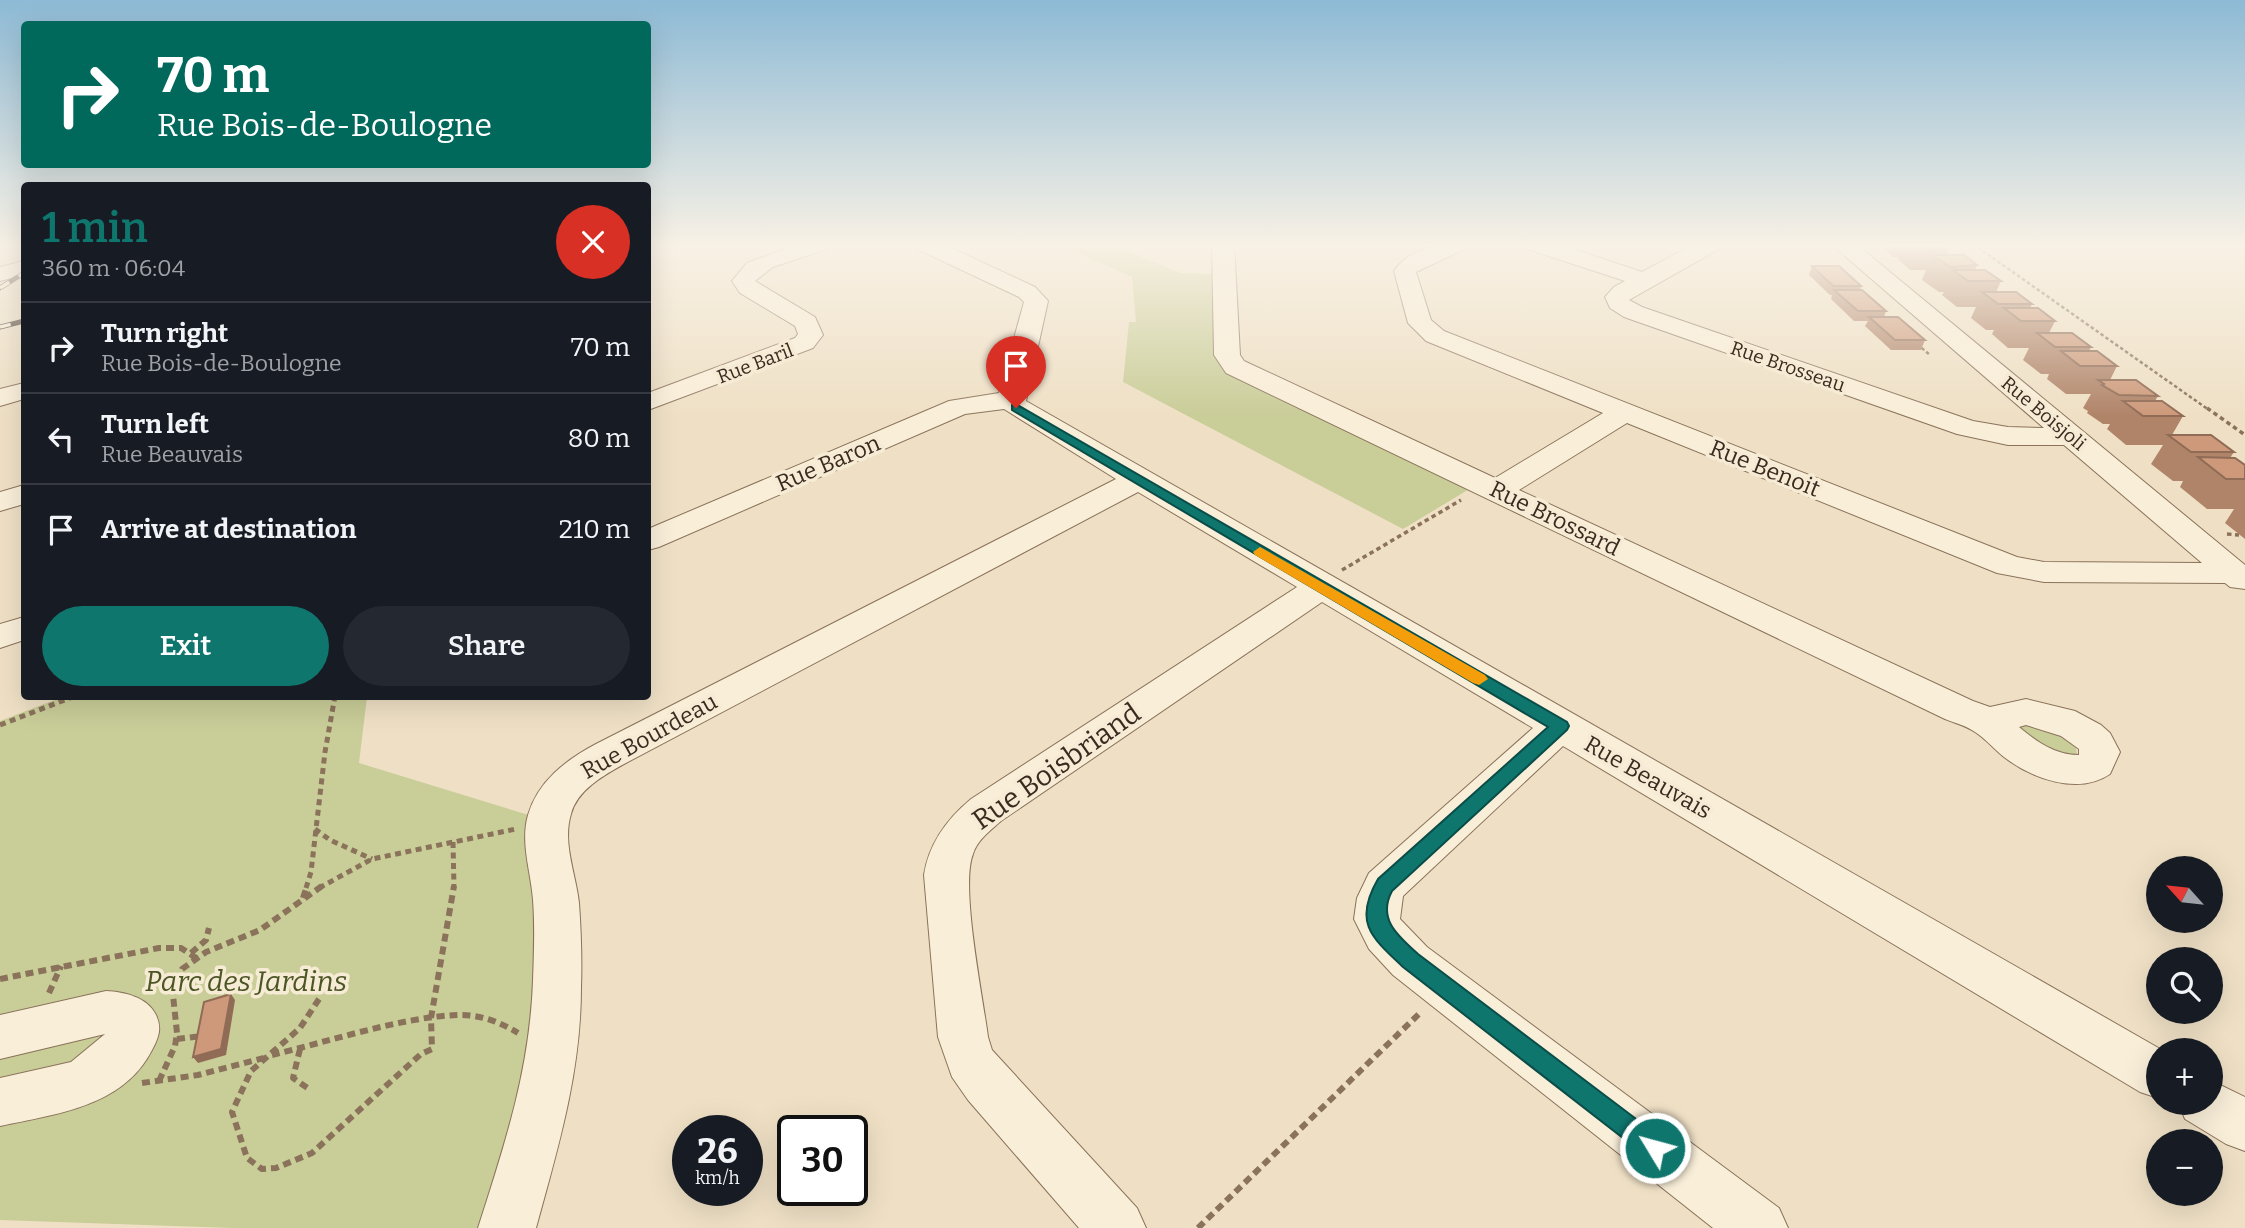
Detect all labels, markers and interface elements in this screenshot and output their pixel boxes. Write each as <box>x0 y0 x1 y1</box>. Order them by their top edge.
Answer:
text: 70 m <box>157 46 269 105</box>
icon: right <box>42 49 133 140</box>
text: Rue Bois-de-Boulogne <box>157 106 492 144</box>
text: 1 min <box>42 203 148 253</box>
button: close <box>556 205 630 279</box>
text: 360 m · 06:04 <box>42 254 185 282</box>
text: Turn right <box>101 318 228 349</box>
icon: right <box>42 329 80 367</box>
text: 70 m <box>571 332 630 363</box>
pin <box>986 336 1046 408</box>
street label: Rue Brosseau <box>1728 336 1848 397</box>
street label: Rue Baril <box>714 338 796 388</box>
icon: arrive <box>997 347 1035 385</box>
text: Rue Bois-de-Boulogne <box>101 349 342 377</box>
street label: Rue Boisjoli <box>1997 371 2091 456</box>
text: Turn left <box>101 409 209 440</box>
icon: left <box>42 420 80 458</box>
text: 80 m <box>568 423 630 454</box>
street label: Rue Baron <box>772 428 885 497</box>
street label: Rue Benoit <box>1706 433 1824 503</box>
text: Rue Beauvais <box>101 440 243 468</box>
street label: Rue Brossard <box>1485 474 1625 562</box>
icon: arrive <box>42 511 80 549</box>
text: Arrive at destination <box>101 514 356 545</box>
text: 210 m <box>559 514 630 545</box>
button: Exit <box>42 606 329 686</box>
button: Share <box>343 606 630 686</box>
street label: Rue Bourdeau <box>576 687 722 785</box>
street label: Rue Boisbriand <box>966 696 1147 837</box>
street label: Rue Beauvais <box>1580 729 1716 825</box>
north arrow <box>2146 856 2222 933</box>
map controls <box>2146 856 2223 1206</box>
button: search <box>2146 947 2223 1024</box>
park label: Parc des Jardins <box>145 965 347 998</box>
button: + <box>2146 1038 2223 1115</box>
position arrow <box>1618 1111 1692 1185</box>
speed limit sign: 30 <box>777 1115 868 1206</box>
button: − <box>2146 1129 2223 1206</box>
text: 26 <box>697 1130 738 1172</box>
text: km/h <box>695 1167 740 1189</box>

